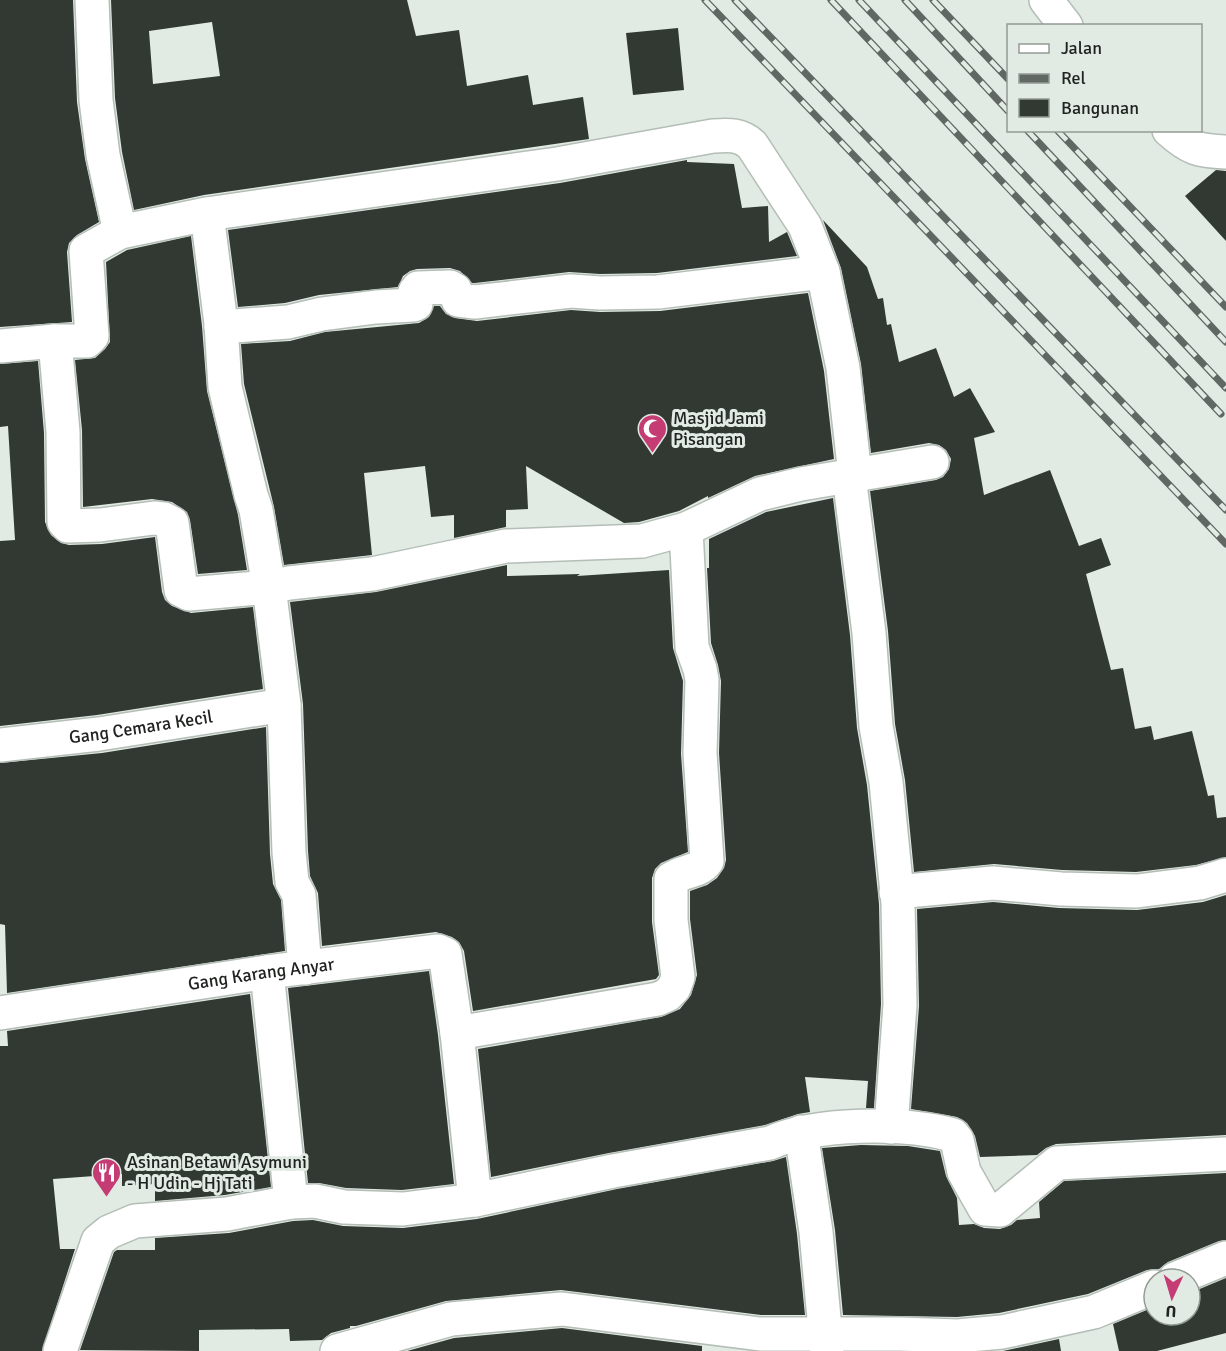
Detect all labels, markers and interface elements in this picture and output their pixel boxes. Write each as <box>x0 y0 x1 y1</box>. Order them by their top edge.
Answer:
legend <box>1007 24 1202 132</box>
text: Jalan <box>1061 37 1102 59</box>
text: Rel <box>1061 67 1086 89</box>
text: Bangunan <box>1061 97 1139 119</box>
place label: Masjid Jami Pisangan <box>673 407 764 450</box>
mosque icon: Masjid Jami Pisangan <box>636 412 668 454</box>
street label: Gang Cemara Kecil <box>68 705 214 748</box>
street label: Gang Karang Anyar <box>186 953 336 995</box>
place label: Asinan Betawi Asymuni - H Udin - Hj Tati <box>127 1151 307 1194</box>
restaurant icon: Asinan Betawi Asymuni - H Udin - Hj Tati <box>90 1156 122 1198</box>
north arrow <box>1142 1267 1202 1327</box>
text: U <box>1165 1301 1177 1321</box>

